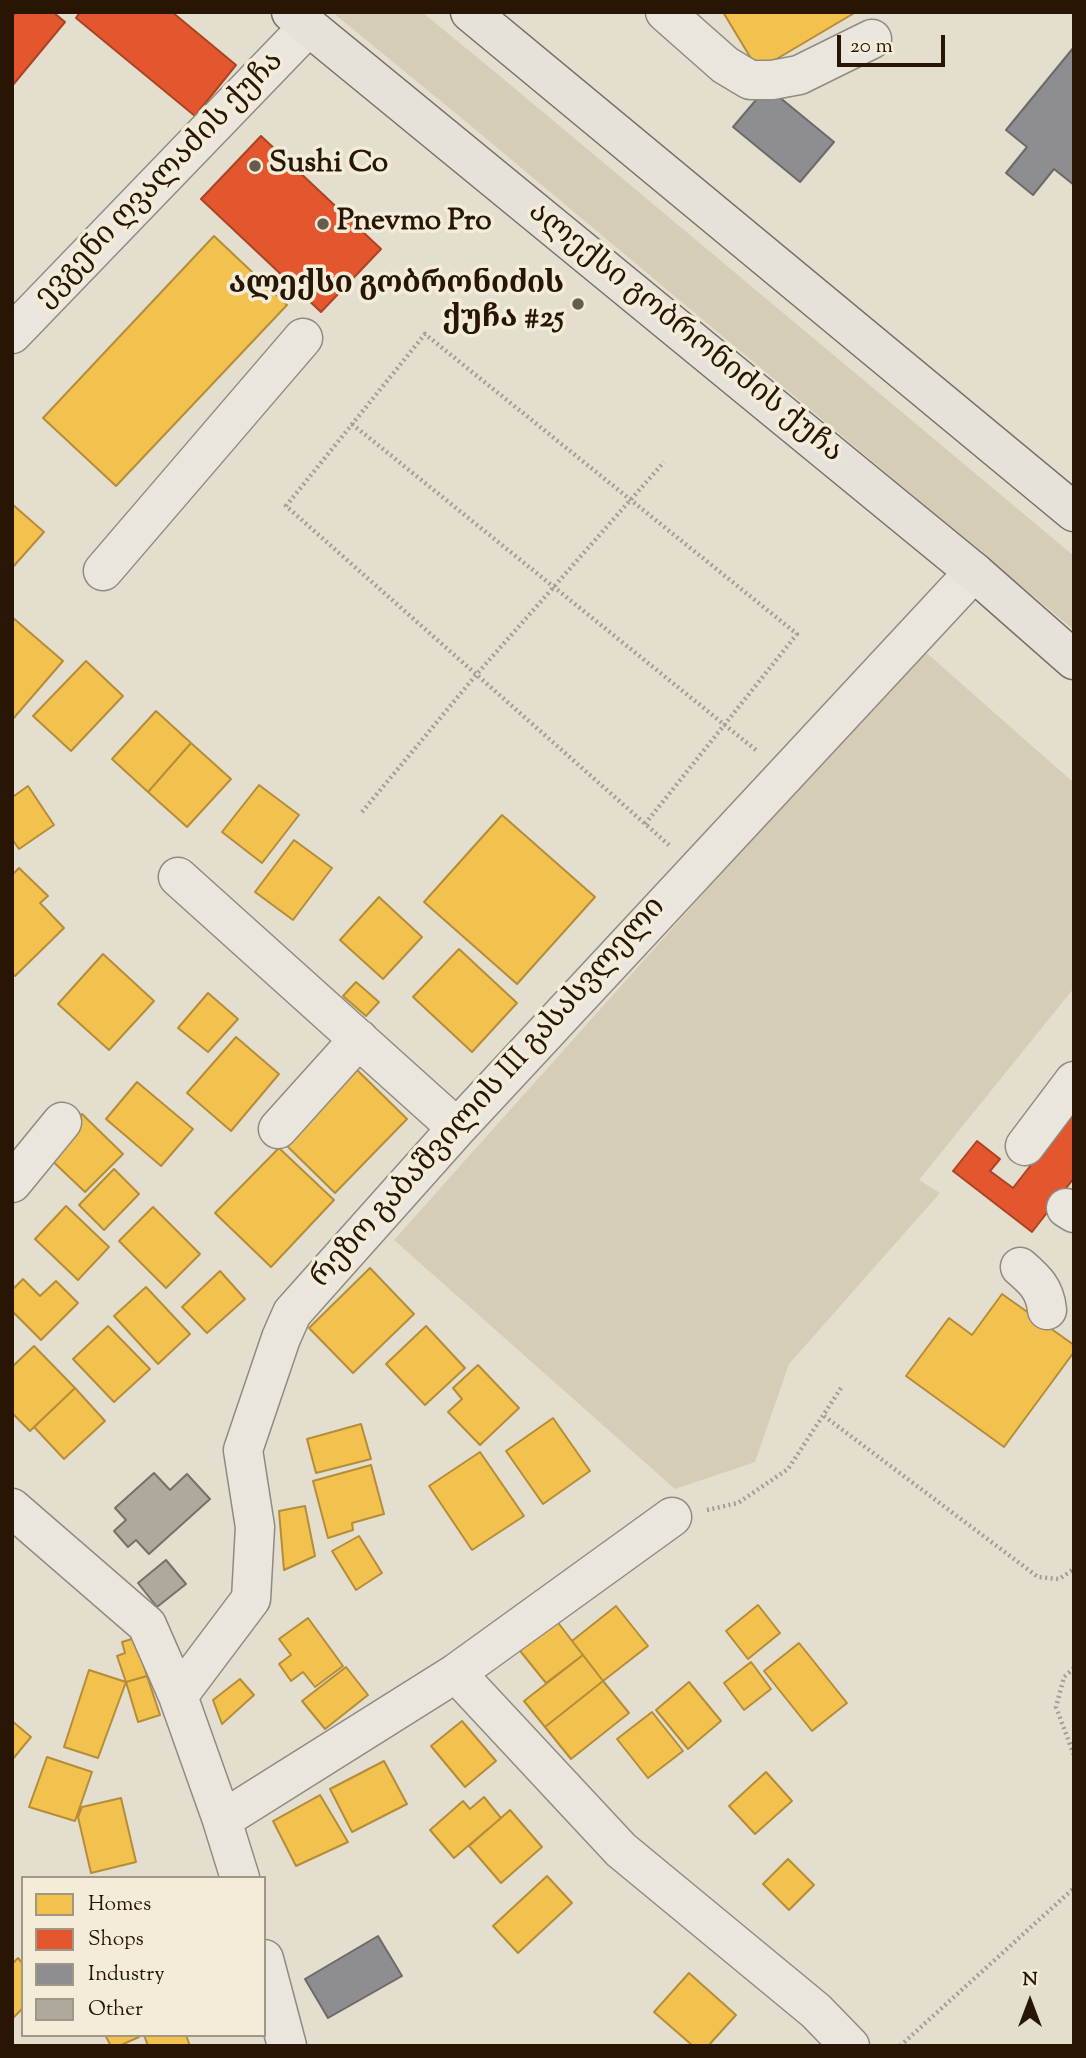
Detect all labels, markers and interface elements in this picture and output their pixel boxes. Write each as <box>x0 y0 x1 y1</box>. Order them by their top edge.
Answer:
scale bar <box>841 21 950 65</box>
text: 20 m <box>850 32 893 62</box>
street label: ევგენი ღვალაძის ქუჩა <box>29 45 293 317</box>
place label: Sushi Co <box>269 148 388 184</box>
marker: Sushi Co <box>247 158 263 174</box>
street label: ალექსი გობრონიძის ქუჩა <box>519 196 849 472</box>
place label: Pnevmo Pro <box>337 206 492 242</box>
marker: Pnevmo Pro <box>315 216 331 232</box>
place label: ალექსი გობრონიძის ქუჩა #25 <box>229 269 564 340</box>
marker: ალექსი გობრონიძის ქუჩა #25 <box>570 296 586 312</box>
street label: რეზო გაბაშვილის III გასასვლელი <box>305 891 675 1297</box>
legend <box>21 1876 266 2037</box>
text: Homes <box>88 1890 151 1920</box>
text: Shops <box>88 1925 144 1955</box>
text: Industry <box>88 1960 165 1990</box>
north arrow <box>995 1967 1065 2037</box>
text: N <box>1022 1967 1038 1994</box>
text: Other <box>88 1995 143 2025</box>

